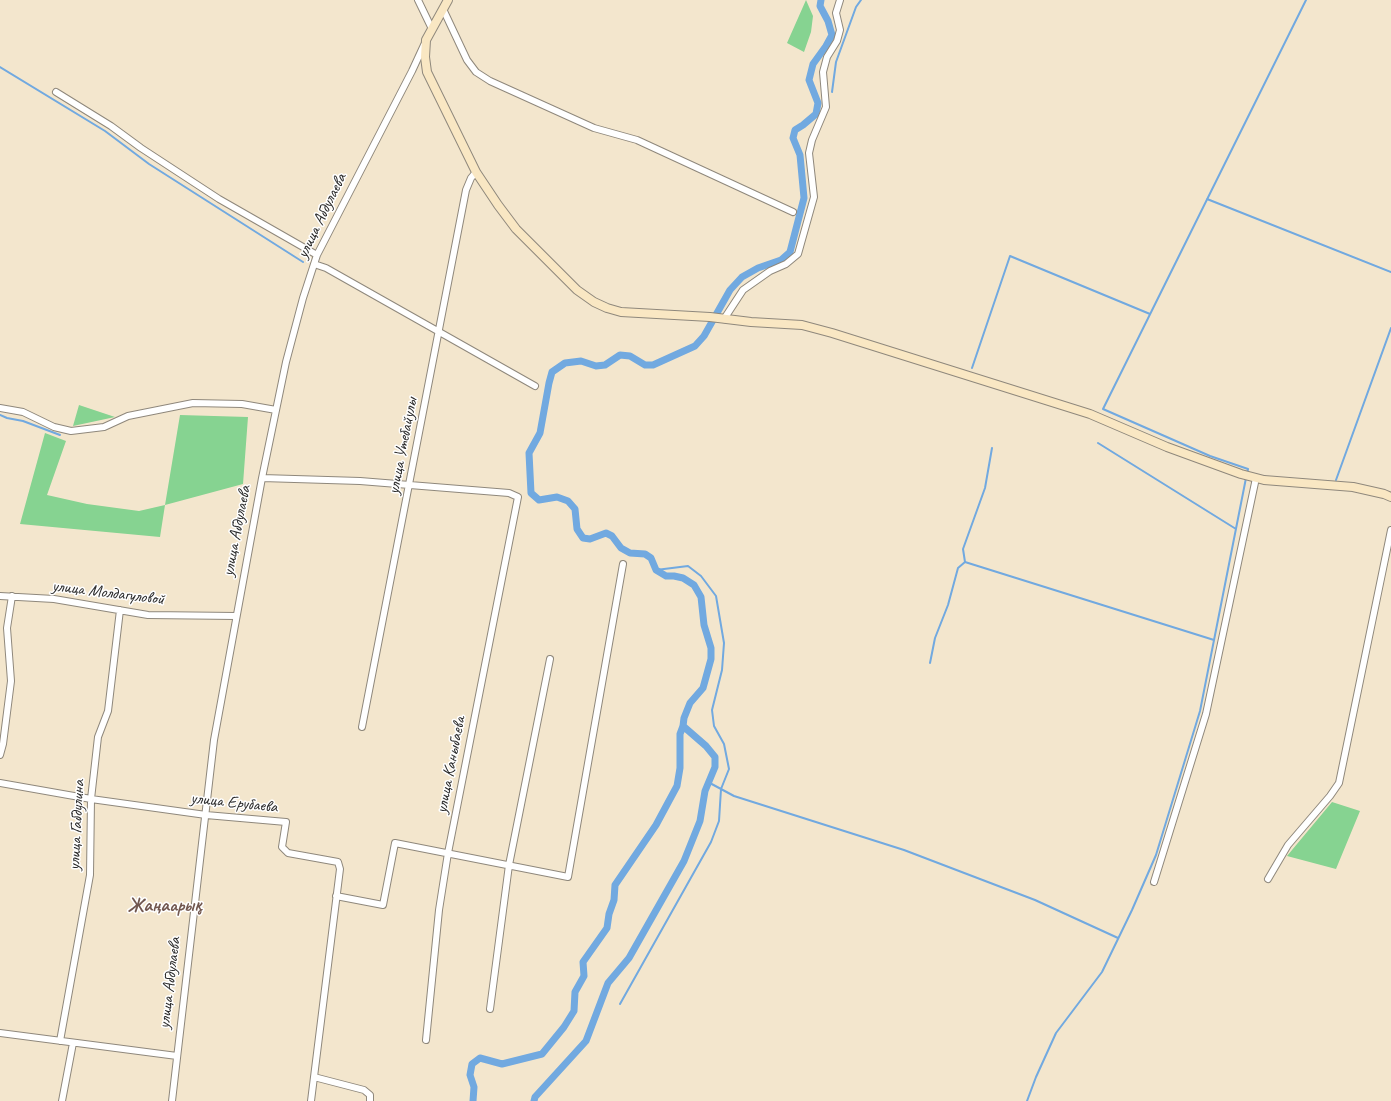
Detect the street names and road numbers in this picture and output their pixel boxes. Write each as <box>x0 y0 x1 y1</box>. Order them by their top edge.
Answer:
street label: улица Абдулаева <box>293 170 351 262</box>
street label: улица Утебайулы <box>384 396 422 496</box>
street label: улица Абдулаева <box>218 484 256 578</box>
street label: улица Молдагуловой <box>51 576 165 610</box>
street label: улица Каныбаева <box>432 715 470 815</box>
street label: улица Габдулина <box>64 779 90 871</box>
street label: улица Ерубаева <box>190 788 278 818</box>
street label: улица Абдулаева <box>154 936 186 1030</box>

